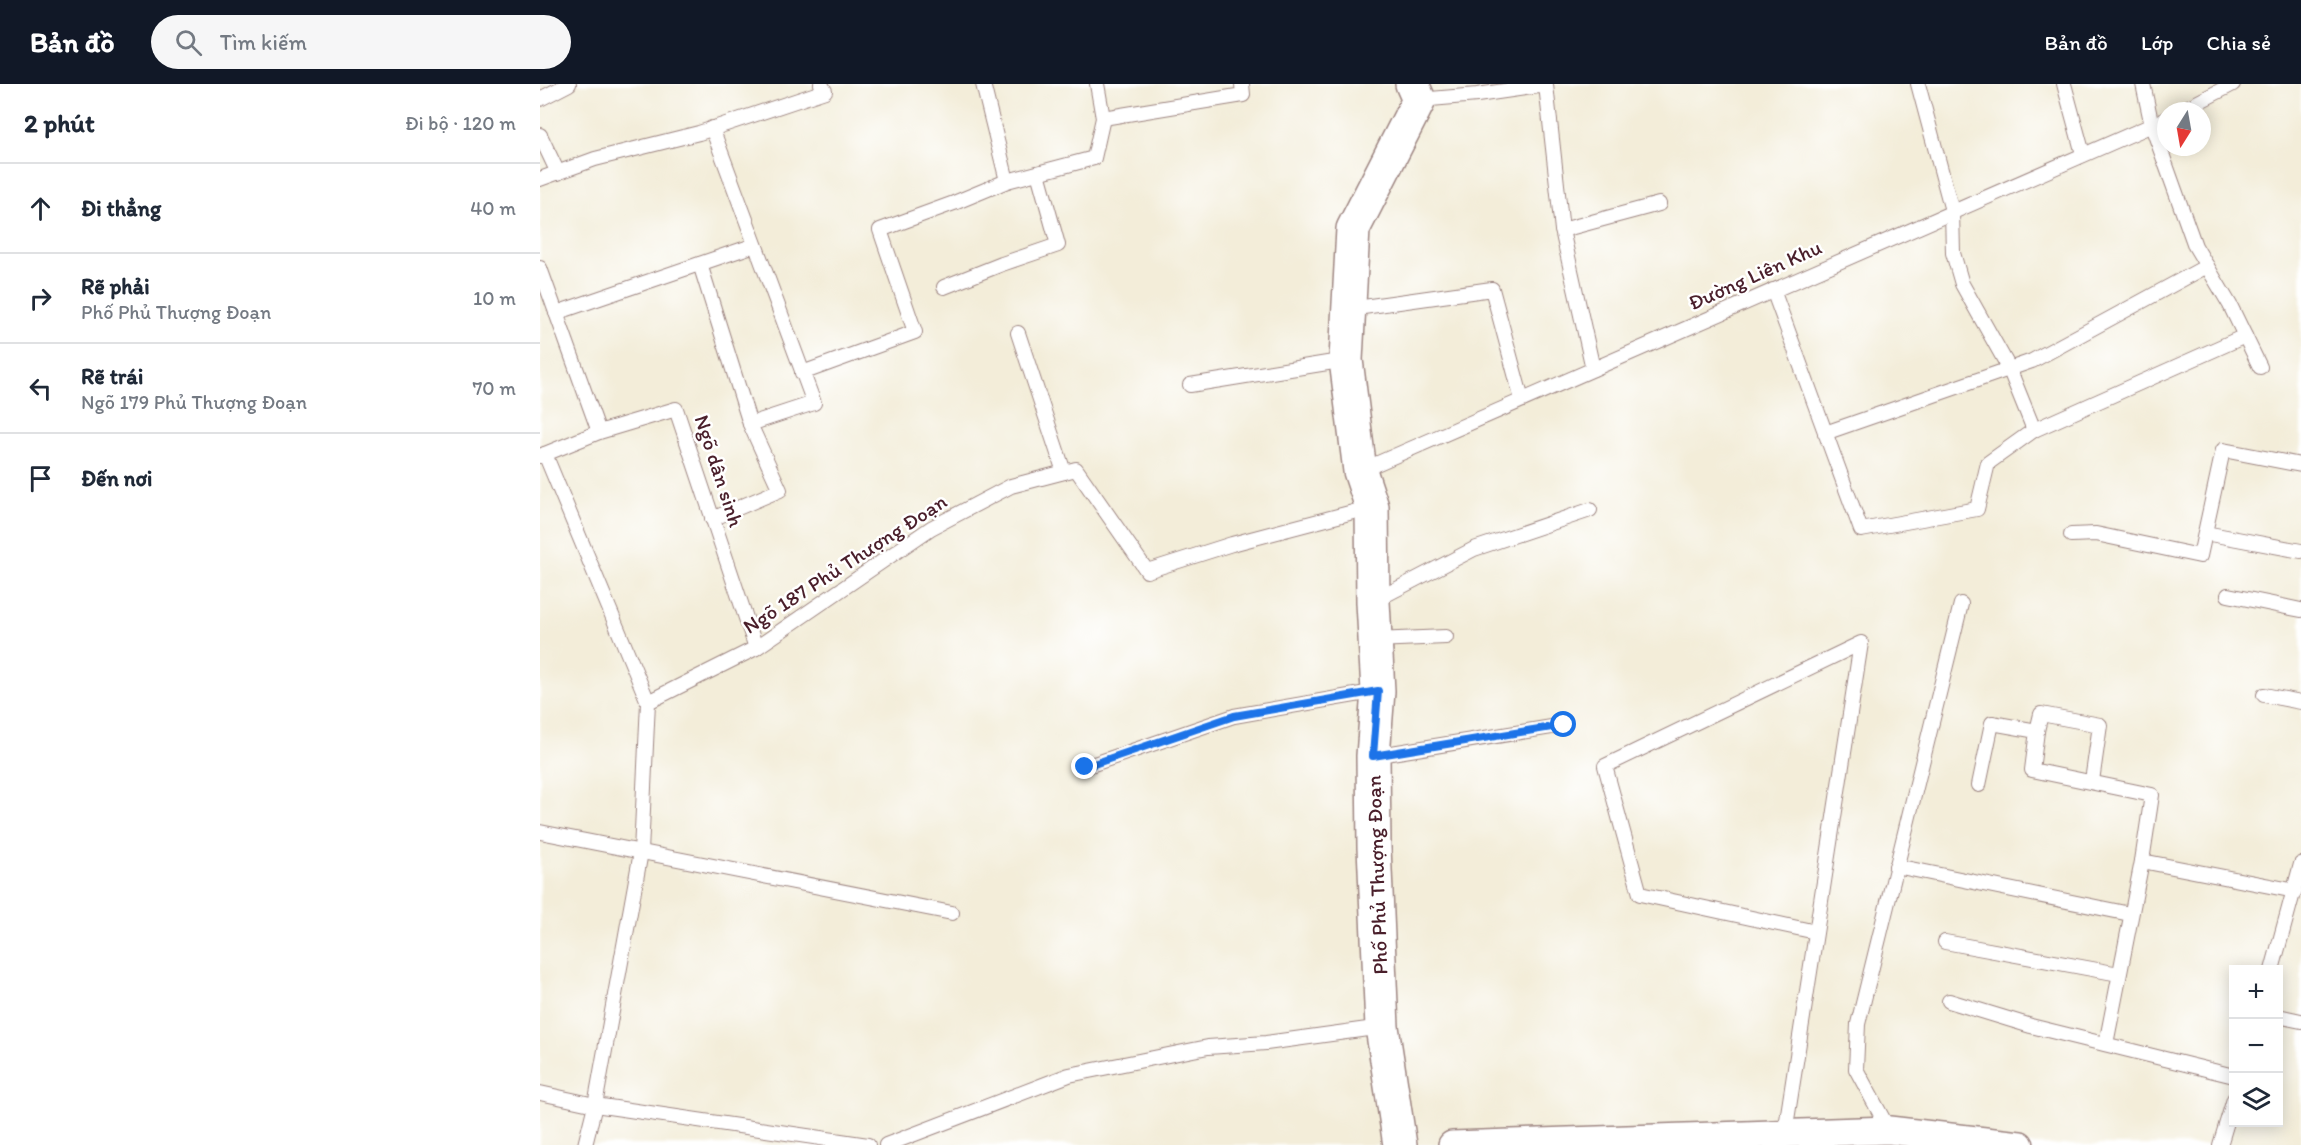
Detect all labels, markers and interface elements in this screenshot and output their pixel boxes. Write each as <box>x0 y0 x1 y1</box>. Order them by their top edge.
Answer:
search box <box>151 15 571 69</box>
text: Bản đồ <box>30 25 115 59</box>
icon: search <box>172 26 205 59</box>
text: Tìm kiếm <box>220 29 307 56</box>
text: Bản đồ <box>2044 30 2108 55</box>
text: Lớp <box>2141 30 2173 55</box>
text: Chia sẻ <box>2206 30 2271 55</box>
north arrow <box>2157 102 2211 156</box>
text: 2 phút <box>24 107 95 139</box>
text: Đi bộ · 120 m <box>405 111 516 135</box>
icon: ahead <box>24 192 57 225</box>
text: Đi thẳng <box>81 195 161 222</box>
text: 40 m <box>470 196 516 220</box>
street label: Đường Liên Khu <box>1684 234 1825 315</box>
text: Rẽ phải <box>81 273 150 300</box>
icon: right <box>24 282 57 315</box>
text: 10 m <box>473 286 516 310</box>
text: Phố Phủ Thượng Đoạn <box>81 300 271 324</box>
text: Rẽ trái <box>81 363 143 390</box>
icon: left <box>24 372 57 405</box>
text: 70 m <box>472 376 516 400</box>
text: Ngõ 179 Phủ Thượng Đoạn <box>81 390 307 414</box>
street label: Ngõ dân sinh <box>690 412 749 530</box>
icon: arrive <box>24 462 57 495</box>
text: Đến nơi <box>81 465 153 492</box>
street label: Ngõ 187 Phủ Thượng Đoạn <box>738 488 951 639</box>
route start <box>1550 711 1576 737</box>
route end <box>1071 753 1097 779</box>
street label: Phố Phủ Thượng Đoạn <box>1361 775 1392 975</box>
map controls <box>2229 965 2283 1127</box>
button: + <box>2229 965 2283 1019</box>
button: − <box>2229 1019 2283 1073</box>
button: layers <box>2229 1073 2283 1127</box>

